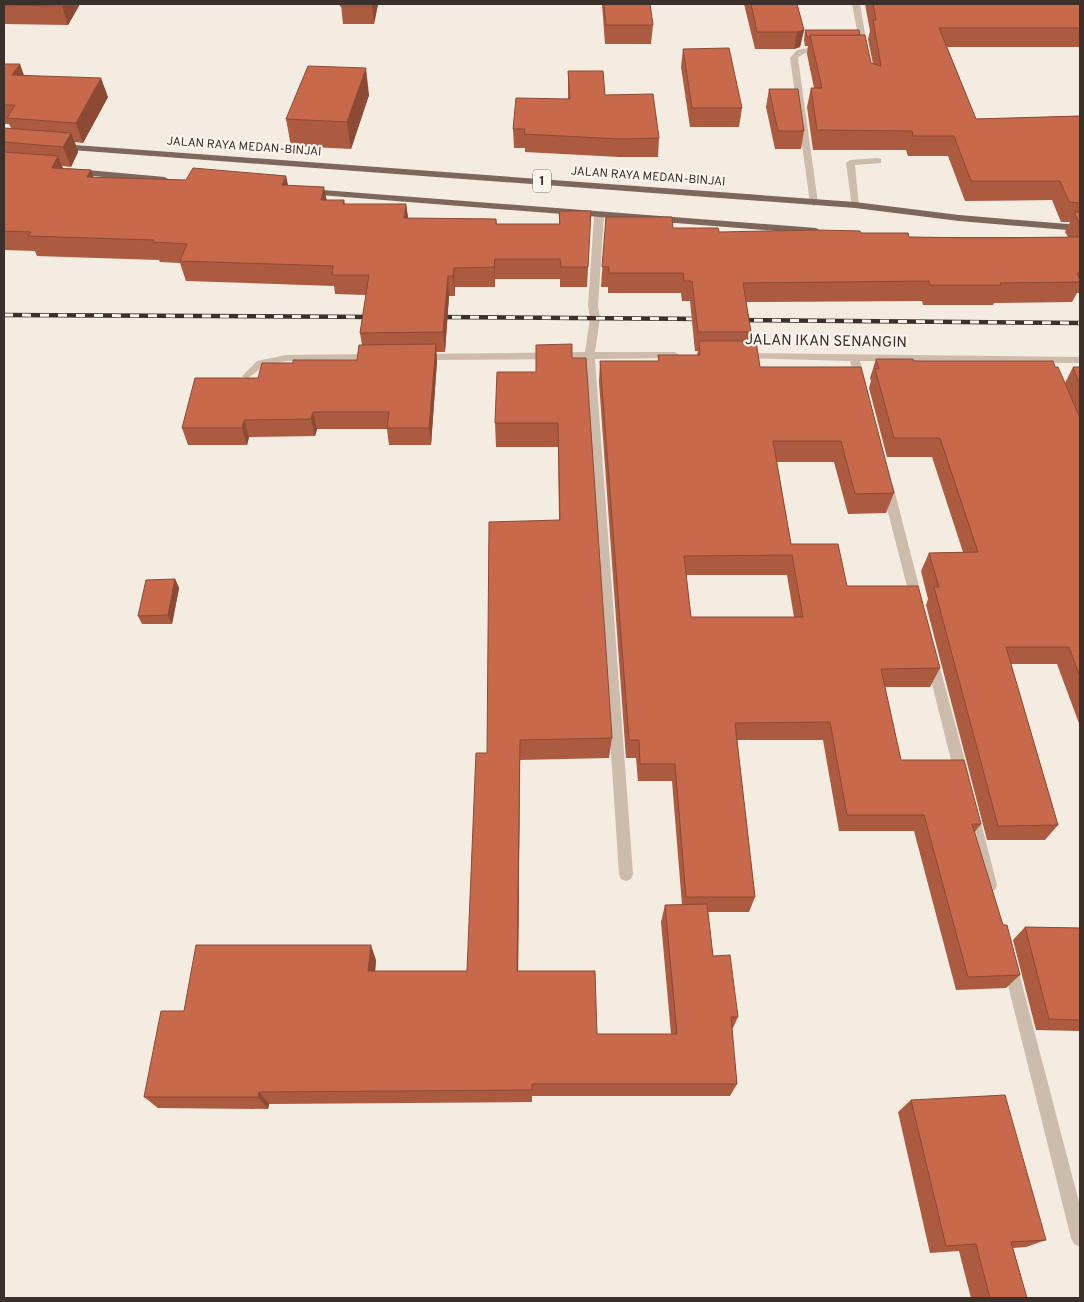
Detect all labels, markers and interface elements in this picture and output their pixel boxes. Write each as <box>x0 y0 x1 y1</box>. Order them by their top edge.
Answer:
street label: JALAN RAYA MEDAN-BINJAI <box>166 134 322 160</box>
street label: JALAN RAYA MEDAN-BINJAI <box>570 164 726 190</box>
road number: 1 <box>533 170 551 192</box>
street label: JALAN IKAN SENANGIN <box>745 331 907 353</box>

